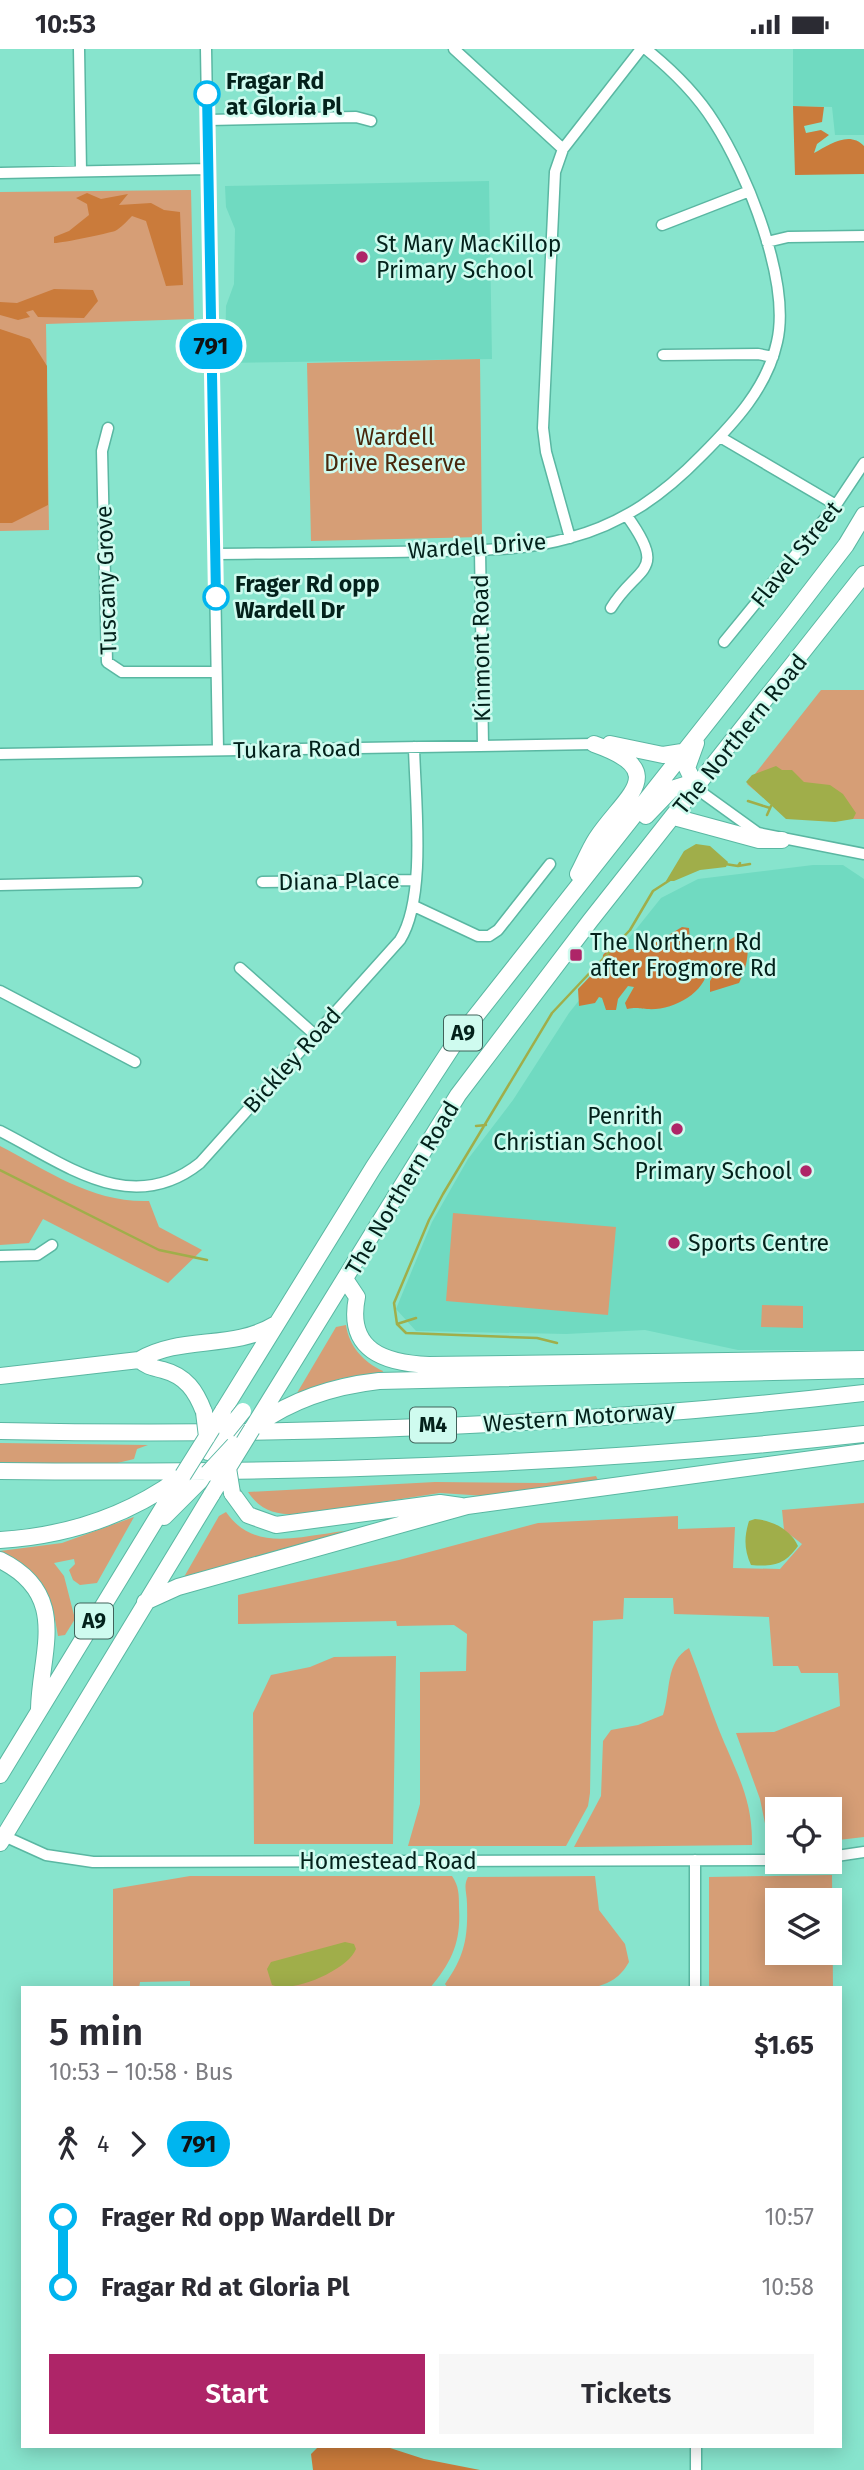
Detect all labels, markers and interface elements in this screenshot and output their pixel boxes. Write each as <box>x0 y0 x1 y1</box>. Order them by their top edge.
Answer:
text: 10:53 <box>35 9 96 40</box>
place label: Fragar Rd at Gloria Pl <box>226 67 342 121</box>
marker: Fragar Rd at Gloria Pl <box>194 81 220 107</box>
place label: St Mary MacKillop Primary School <box>376 230 562 284</box>
marker: St Mary MacKillop Primary School <box>354 249 370 265</box>
line badge: 791 <box>171 323 251 369</box>
text: 791 <box>193 332 229 360</box>
park label: Wardell Drive Reserve <box>324 423 466 477</box>
street label: Flavel Street <box>745 495 848 613</box>
street label: Tuscany Grove <box>89 505 123 655</box>
street label: Wardell Drive <box>407 527 547 565</box>
place label: Frager Rd opp Wardell Dr <box>235 570 380 624</box>
street label: Kinmont Road <box>466 574 496 722</box>
marker: Frager Rd opp Wardell Dr <box>203 584 229 610</box>
street label: The Northern Road <box>667 648 813 820</box>
street label: Tukara Road <box>233 734 361 764</box>
street label: Diana Place <box>278 866 400 896</box>
place label: The Northern Rd after Frogmore Rd <box>590 928 777 982</box>
marker: The Northern Rd after Frogmore Rd <box>568 947 584 963</box>
street label: Bickley Road <box>237 1001 347 1119</box>
road number: A9 <box>444 1016 482 1051</box>
street label: The Northern Road <box>339 1096 465 1280</box>
place label: Penrith Christian School <box>493 1102 663 1156</box>
marker: Penrith Christian School <box>669 1121 685 1137</box>
place label: Primary School <box>635 1157 792 1185</box>
marker: Primary School <box>798 1163 814 1179</box>
place label: Sports Centre <box>688 1229 829 1257</box>
marker: Sports Centre <box>666 1235 682 1251</box>
street label: Western Motorway <box>482 1396 677 1438</box>
road number: M4 <box>410 1407 456 1443</box>
road number: A9 <box>75 1603 113 1639</box>
map controls <box>765 1797 842 1965</box>
button: locate <box>765 1797 842 1874</box>
street label: Homestead Road <box>299 1847 477 1875</box>
button: layers <box>765 1888 842 1965</box>
text: 5 min <box>49 2009 143 2055</box>
text: $1.65 <box>754 2030 814 2061</box>
text: 10:53 – 10:58 · Bus <box>49 2058 233 2086</box>
icon: walk <box>49 2125 87 2163</box>
icon: forward <box>119 2125 157 2163</box>
text: 4 <box>97 2130 109 2158</box>
text: 791 <box>181 2130 216 2158</box>
text: Frager Rd opp Wardell Dr <box>101 2202 395 2233</box>
text: 10:57 <box>764 2203 814 2231</box>
text: Fragar Rd at Gloria Pl <box>101 2272 349 2303</box>
text: 10:58 <box>761 2273 814 2301</box>
button: Start <box>49 2354 425 2434</box>
button: Tickets <box>439 2354 814 2434</box>

